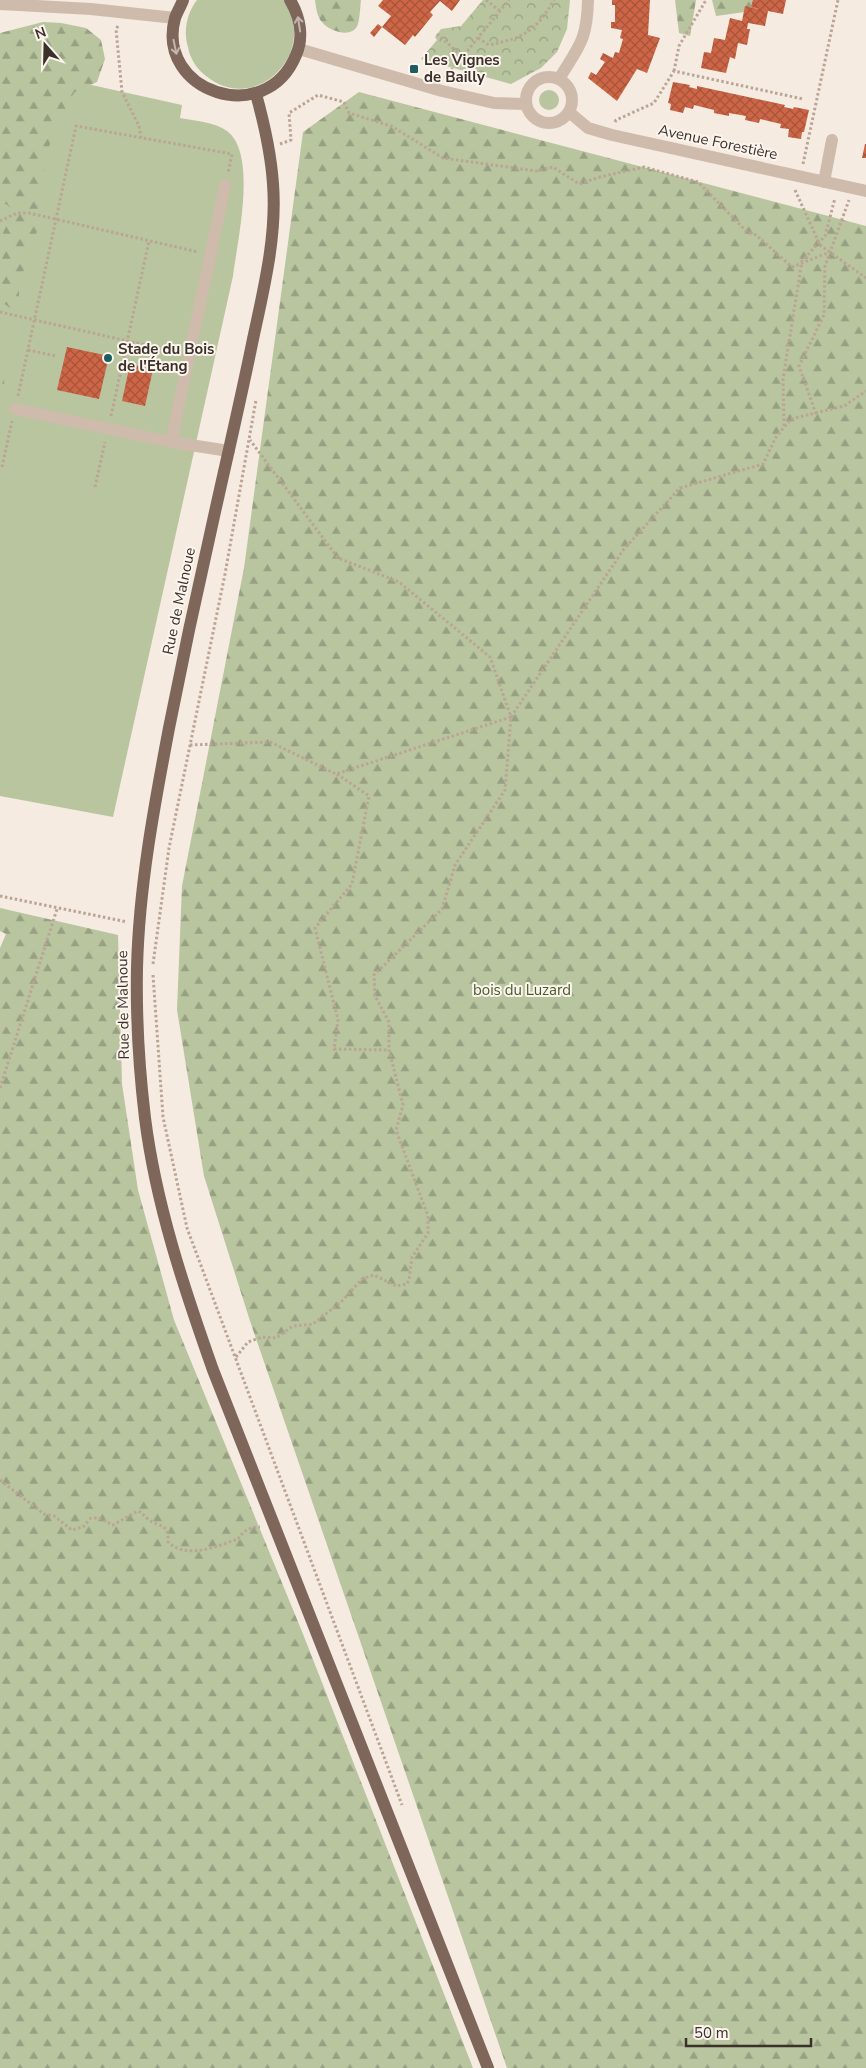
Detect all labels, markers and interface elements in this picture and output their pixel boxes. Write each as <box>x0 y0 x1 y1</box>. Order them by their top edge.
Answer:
one-way arrow <box>293 16 303 32</box>
north arrow <box>20 20 70 70</box>
text: N <box>33 23 49 44</box>
one-way arrow <box>171 38 181 54</box>
place label: Les Vignes de Bailly <box>424 50 500 87</box>
marker: Les Vignes de Bailly <box>408 63 420 75</box>
street label: Avenue Forestière <box>656 120 780 164</box>
place label: Stade du Bois de l'Étang <box>118 339 214 376</box>
marker: Stade du Bois de l'Étang <box>102 352 114 364</box>
street label: Rue de Malnoue <box>158 545 200 657</box>
street label: Rue de Malnoue <box>112 950 134 1060</box>
park label: bois du Luzard <box>473 980 571 1000</box>
scale bar <box>686 2016 811 2048</box>
text: 50 m <box>694 2023 729 2043</box>

